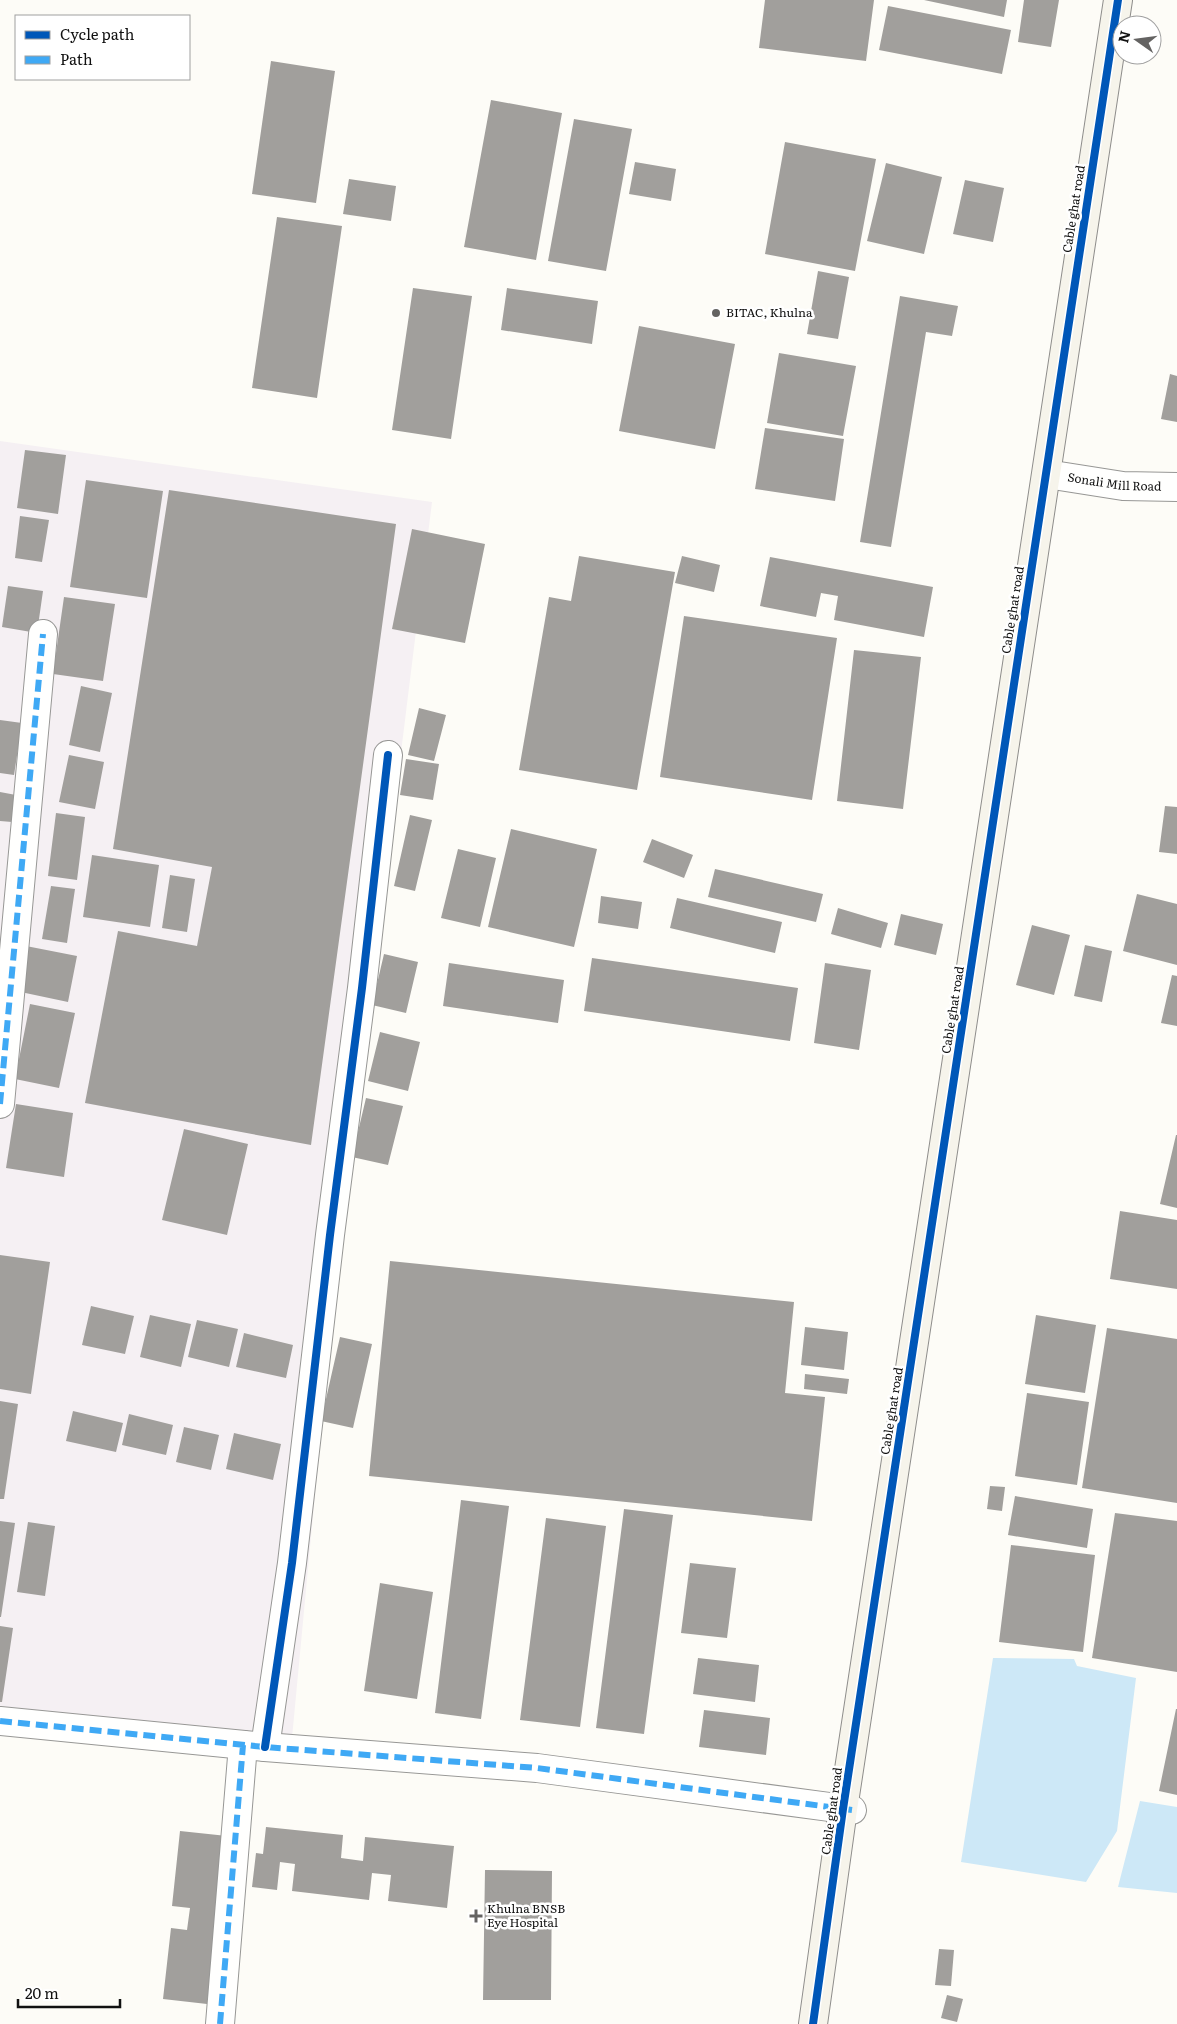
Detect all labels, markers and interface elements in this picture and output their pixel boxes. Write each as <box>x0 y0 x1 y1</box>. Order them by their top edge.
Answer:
legend <box>15 15 190 80</box>
north arrow <box>1112 15 1162 65</box>
text: Cycle path <box>60 22 135 45</box>
text: N <box>1112 28 1135 45</box>
text: Path <box>60 47 93 70</box>
street label: Cable ghat road <box>1057 163 1089 254</box>
place label: BITAC, Khulna <box>726 303 813 321</box>
marker: BITAC, Khulna <box>710 307 722 319</box>
street label: Sonali Mill Road <box>1066 467 1162 495</box>
street label: Cable ghat road <box>996 564 1028 655</box>
street label: Cable ghat road <box>936 964 968 1055</box>
street label: Cable ghat road <box>875 1365 907 1456</box>
street label: Cable ghat road <box>816 1765 846 1856</box>
place label: Khulna BNSB Eye Hospital <box>487 1899 565 1931</box>
marker: Khulna BNSB Eye Hospital <box>469 1909 483 1923</box>
scale bar <box>18 1976 120 2008</box>
text: 20 m <box>25 1981 59 2004</box>

